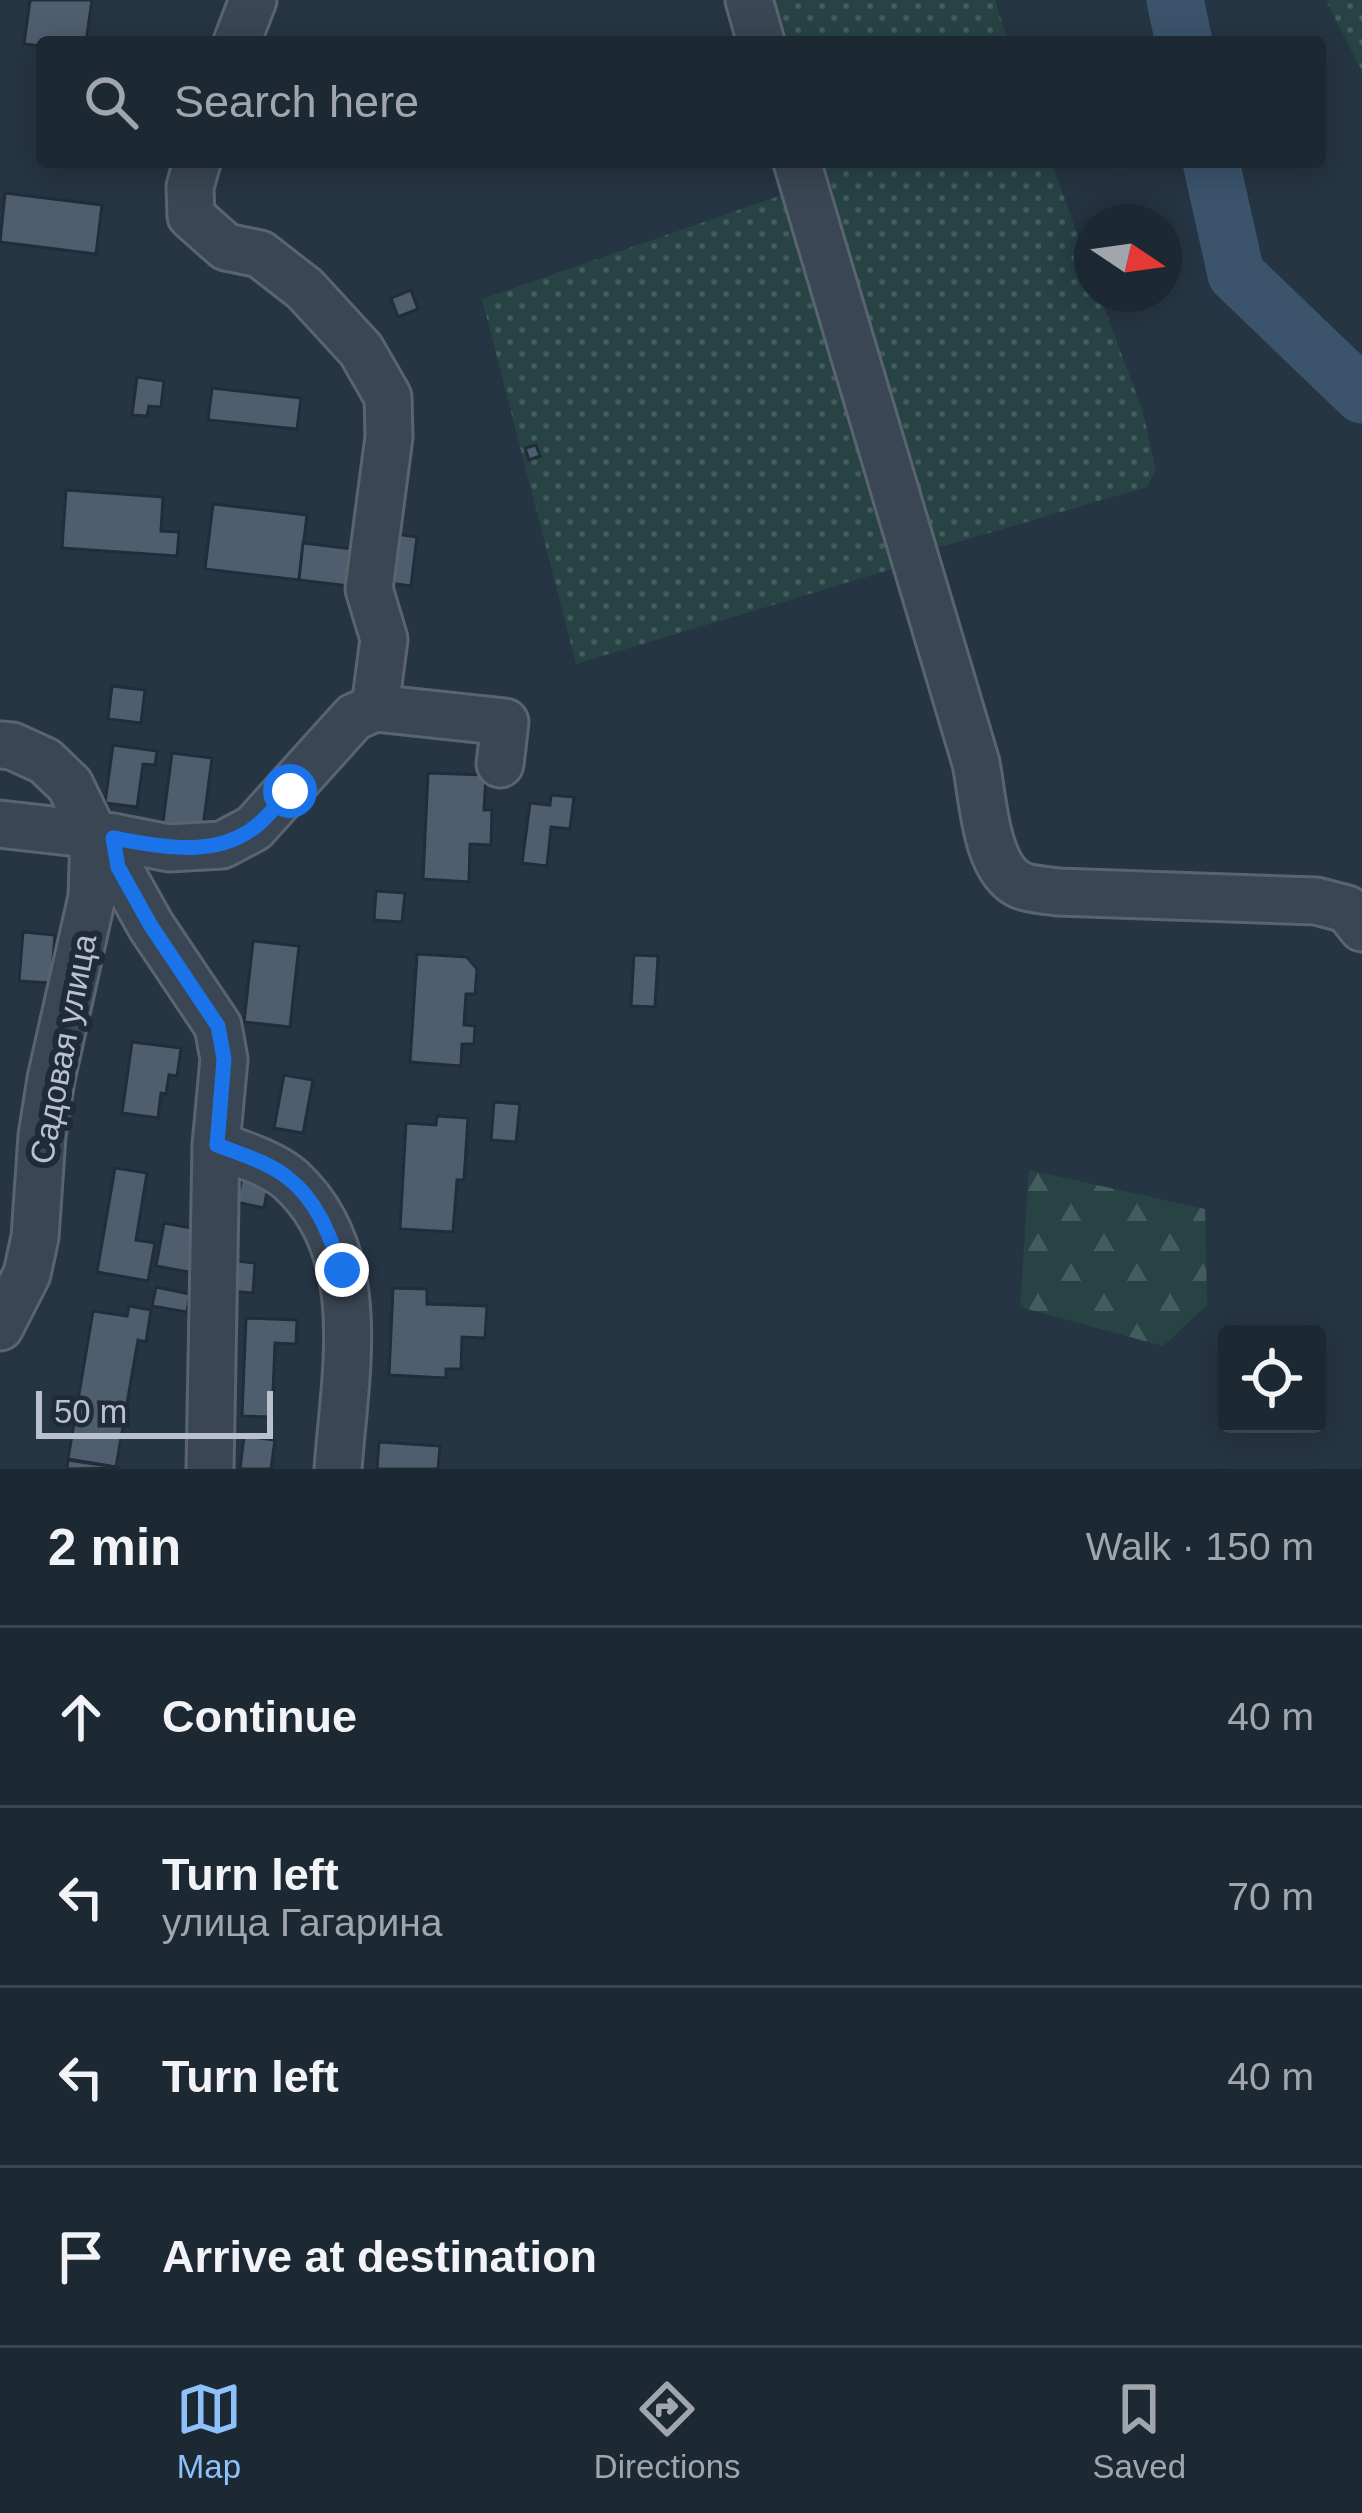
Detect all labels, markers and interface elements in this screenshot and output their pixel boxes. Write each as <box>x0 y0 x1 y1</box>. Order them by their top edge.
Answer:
search box <box>36 36 1326 168</box>
icon: search <box>78 69 144 135</box>
text: Search here <box>174 76 419 127</box>
north arrow <box>1074 204 1182 312</box>
route start <box>263 764 317 818</box>
street label: Садовая улица <box>23 930 104 1167</box>
route end <box>315 1243 369 1297</box>
map controls <box>1218 1325 1326 1433</box>
button: locate <box>1218 1325 1326 1433</box>
scale bar <box>36 1385 273 1438</box>
text: 50 m <box>54 1393 127 1430</box>
text: 2 min <box>48 1519 181 1576</box>
text: Walk · 150 m <box>1086 1525 1314 1568</box>
icon: ahead <box>48 1684 114 1750</box>
text: Continue <box>162 1691 357 1742</box>
text: 40 m <box>1227 1695 1314 1738</box>
text: Turn left <box>162 1849 339 1900</box>
icon: left <box>48 1864 114 1930</box>
text: 70 m <box>1227 1875 1314 1918</box>
text: улица Гагарина <box>162 1901 442 1944</box>
icon: left <box>48 2044 114 2110</box>
text: Turn left <box>162 2051 339 2102</box>
text: 40 m <box>1227 2055 1314 2098</box>
icon: arrive <box>48 2224 114 2290</box>
text: Arrive at destination <box>162 2231 597 2282</box>
tab: Map <box>176 2376 242 2486</box>
tab: Directions <box>594 2376 741 2486</box>
tab: Saved <box>1092 2376 1186 2486</box>

